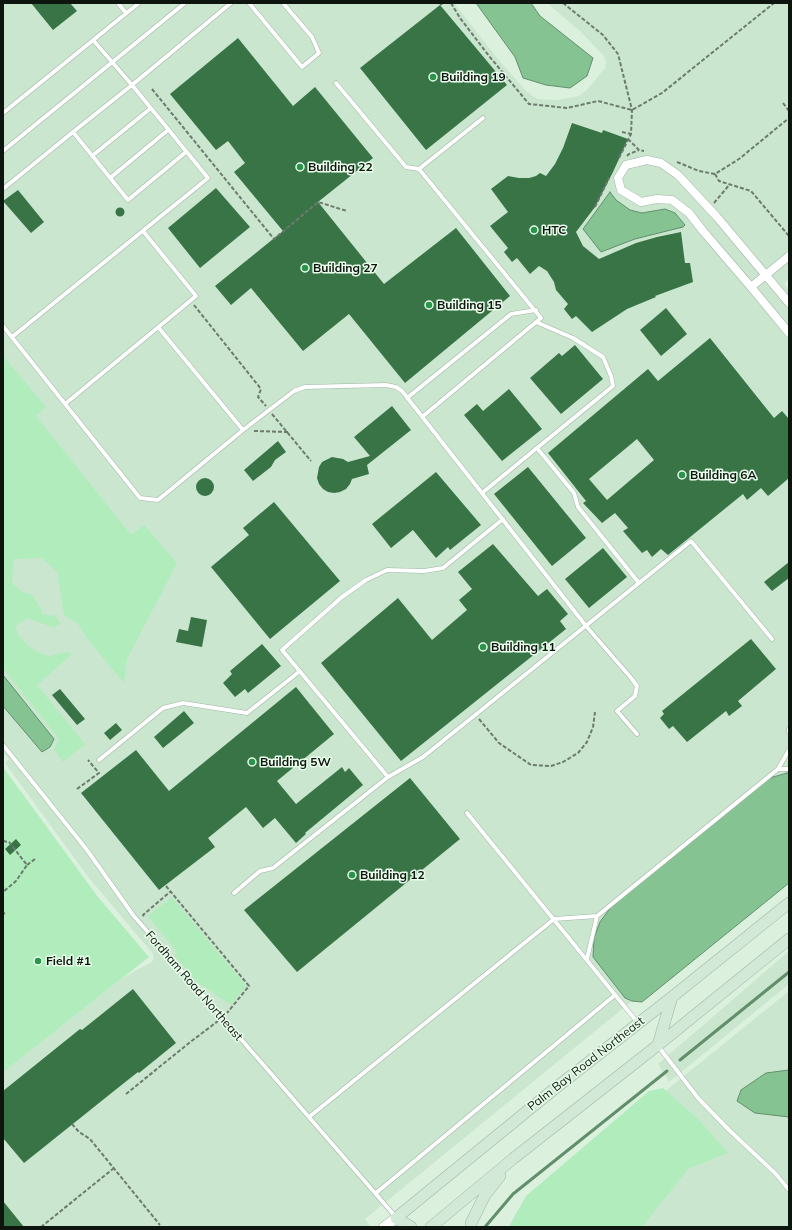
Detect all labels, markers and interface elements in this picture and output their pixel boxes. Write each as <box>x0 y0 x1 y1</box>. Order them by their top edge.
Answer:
place label: Building 19 <box>441 70 506 84</box>
marker: Building 19 <box>428 72 438 82</box>
place label: Building 22 <box>308 160 373 174</box>
marker: Building 22 <box>295 162 305 172</box>
place label: HTC <box>542 223 566 237</box>
marker: HTC <box>529 225 539 235</box>
place label: Building 27 <box>313 261 378 275</box>
marker: Building 27 <box>300 263 310 273</box>
place label: Building 15 <box>437 298 502 312</box>
marker: Building 15 <box>424 300 434 310</box>
place label: Building 6A <box>690 468 756 482</box>
marker: Building 6A <box>677 470 687 480</box>
place label: Building 11 <box>491 640 556 654</box>
marker: Building 11 <box>478 642 488 652</box>
place label: Building 5W <box>260 755 331 769</box>
marker: Building 5W <box>247 757 257 767</box>
place label: Building 12 <box>360 868 425 882</box>
marker: Building 12 <box>347 870 357 880</box>
street label: Fordham Road Northeast <box>142 928 246 1044</box>
place label: Field #1 <box>46 954 91 968</box>
marker: Field #1 <box>33 956 43 966</box>
street label: Palm Bay Road Northeast <box>525 1014 647 1114</box>

